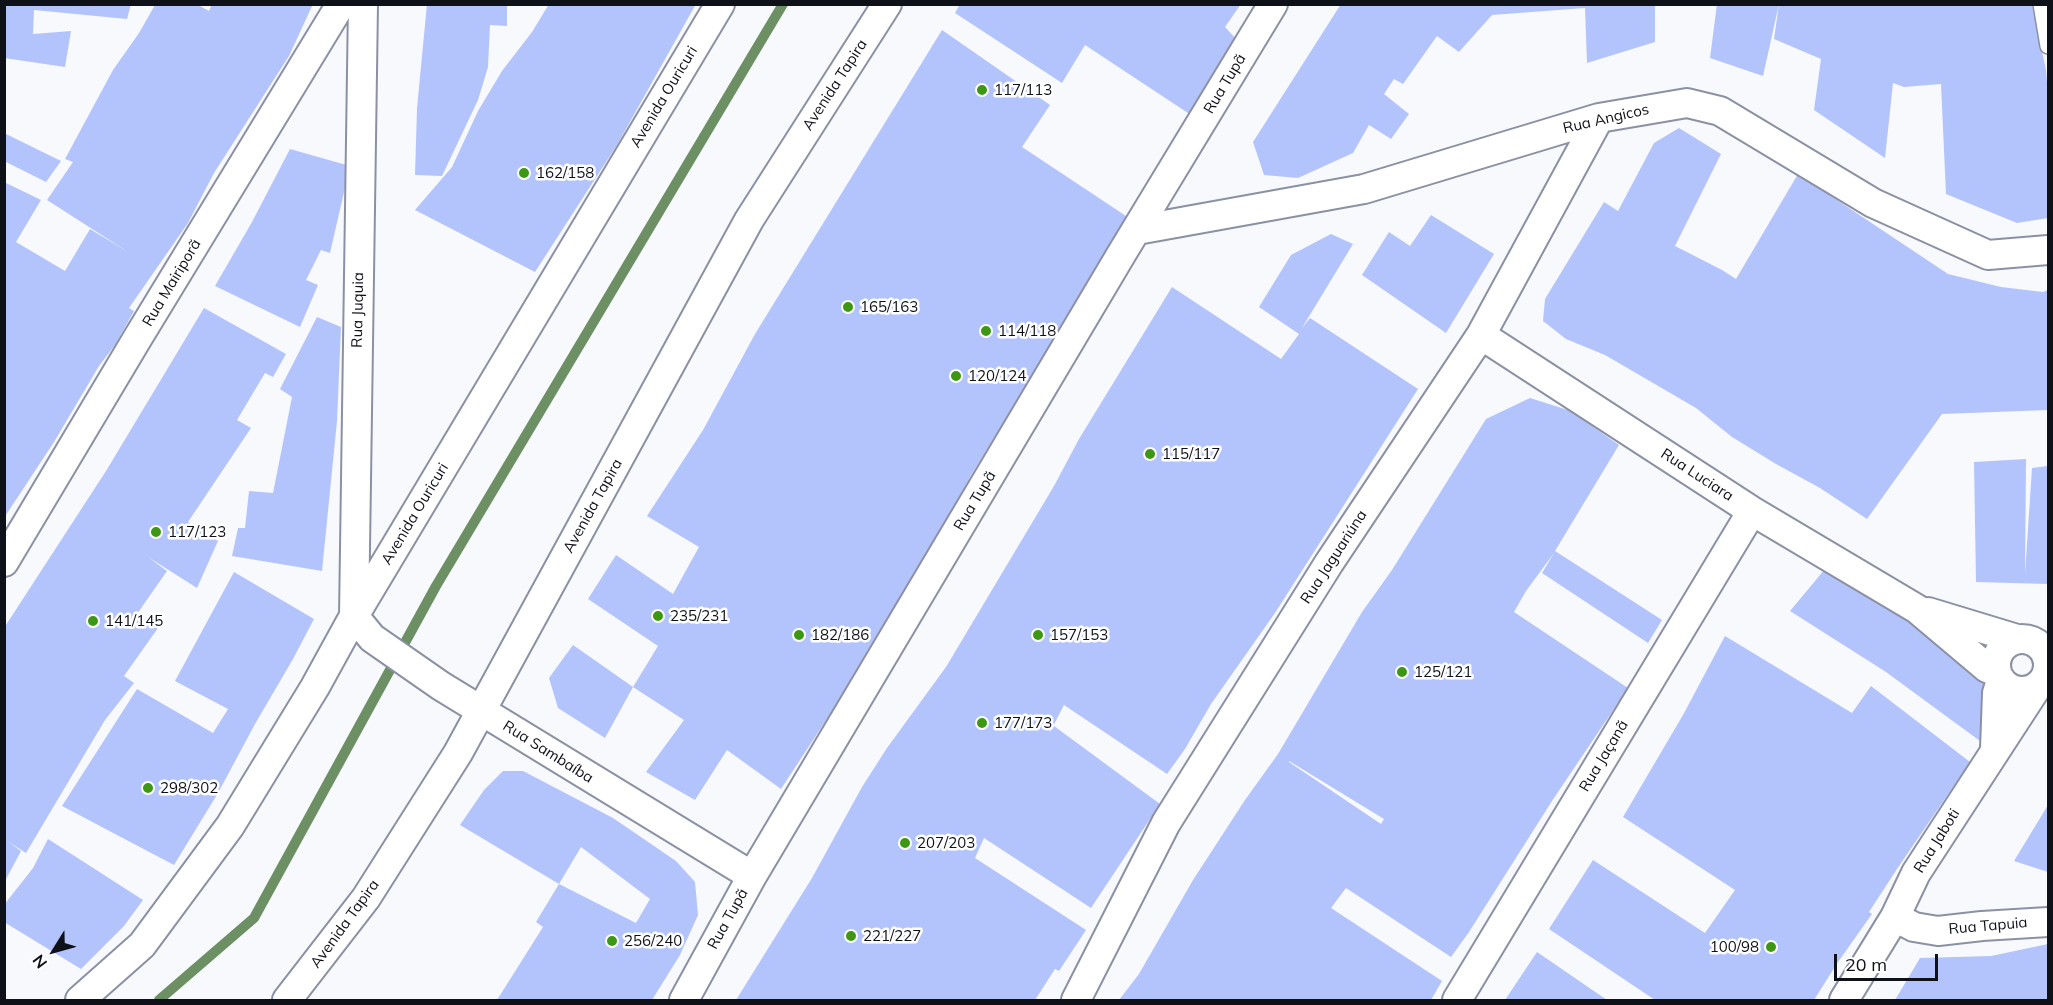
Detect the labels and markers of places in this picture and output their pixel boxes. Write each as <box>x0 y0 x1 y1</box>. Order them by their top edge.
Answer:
place label: 117/113 <box>994 81 1052 99</box>
marker: 117/113 <box>975 83 989 97</box>
place label: 162/158 <box>536 164 594 182</box>
marker: 162/158 <box>517 166 531 180</box>
place label: 165/163 <box>860 298 918 316</box>
marker: 165/163 <box>841 300 855 314</box>
place label: 114/118 <box>998 322 1056 340</box>
marker: 114/118 <box>979 324 993 338</box>
place label: 120/124 <box>968 367 1026 385</box>
marker: 120/124 <box>949 369 963 383</box>
place label: 115/117 <box>1162 445 1220 463</box>
marker: 115/117 <box>1143 447 1157 461</box>
place label: 117/123 <box>168 523 226 541</box>
marker: 117/123 <box>149 525 163 539</box>
place label: 235/231 <box>670 607 728 625</box>
marker: 235/231 <box>651 609 665 623</box>
place label: 141/145 <box>105 612 163 630</box>
marker: 141/145 <box>86 614 100 628</box>
place label: 182/186 <box>811 626 869 644</box>
place label: 157/153 <box>1050 626 1108 644</box>
marker: 182/186 <box>792 628 806 642</box>
marker: 157/153 <box>1031 628 1045 642</box>
place label: 125/121 <box>1414 663 1472 681</box>
marker: 125/121 <box>1395 665 1409 679</box>
place label: 177/173 <box>994 714 1052 732</box>
marker: 177/173 <box>975 716 989 730</box>
place label: 298/302 <box>160 779 218 797</box>
marker: 298/302 <box>141 781 155 795</box>
place label: 207/203 <box>917 834 975 852</box>
marker: 207/203 <box>898 836 912 850</box>
place label: 221/227 <box>863 927 921 945</box>
marker: 221/227 <box>844 929 858 943</box>
place label: 256/240 <box>624 932 682 950</box>
marker: 256/240 <box>605 934 619 948</box>
place label: 100/98 <box>1710 938 1759 956</box>
marker: 100/98 <box>1764 940 1778 954</box>

